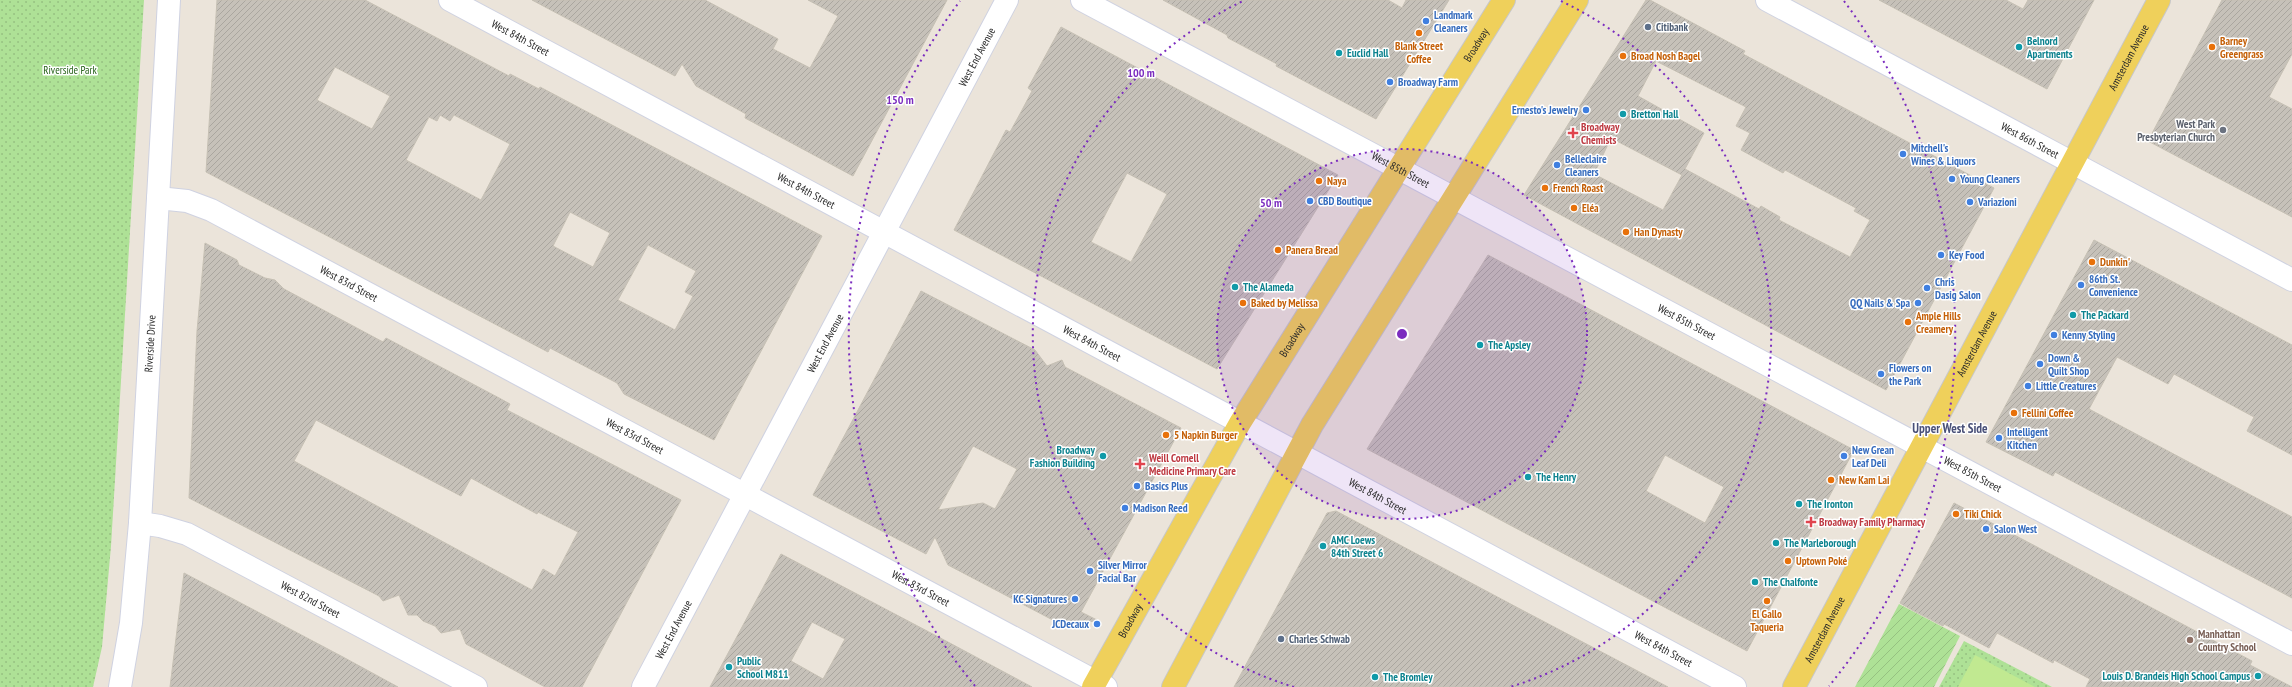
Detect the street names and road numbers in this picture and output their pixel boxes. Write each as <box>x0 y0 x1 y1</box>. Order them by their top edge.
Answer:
street label: West 84th Street <box>489 17 552 59</box>
street label: Amsterdam Avenue <box>2105 21 2152 93</box>
street label: West End Avenue <box>955 25 998 89</box>
street label: Broadway <box>1460 25 1492 64</box>
street label: West 86th Street <box>1999 119 2061 161</box>
street label: West 85th Street <box>1369 148 1432 191</box>
street label: West 84th Street <box>775 169 838 212</box>
street label: West 83rd Street <box>318 262 380 305</box>
street label: West 85th Street <box>1655 301 1718 343</box>
street label: Amsterdam Avenue <box>1953 308 2000 379</box>
street label: West End Avenue <box>804 311 847 375</box>
street label: Riverside Drive <box>141 314 159 373</box>
street label: Broadway <box>1276 320 1308 359</box>
street label: West 84th Street <box>1061 322 1123 364</box>
street label: West 83rd Street <box>603 415 666 457</box>
street label: West 85th Street <box>1941 453 2004 495</box>
street label: West 84th Street <box>1346 475 1409 517</box>
street label: West 83rd Street <box>889 567 952 609</box>
street label: West 82nd Street <box>278 578 343 621</box>
street label: Amsterdam Avenue <box>1801 594 1848 665</box>
street label: West End Avenue <box>652 597 695 662</box>
street label: Broadway <box>1115 600 1146 640</box>
street label: West 84th Street <box>1632 628 1695 670</box>

